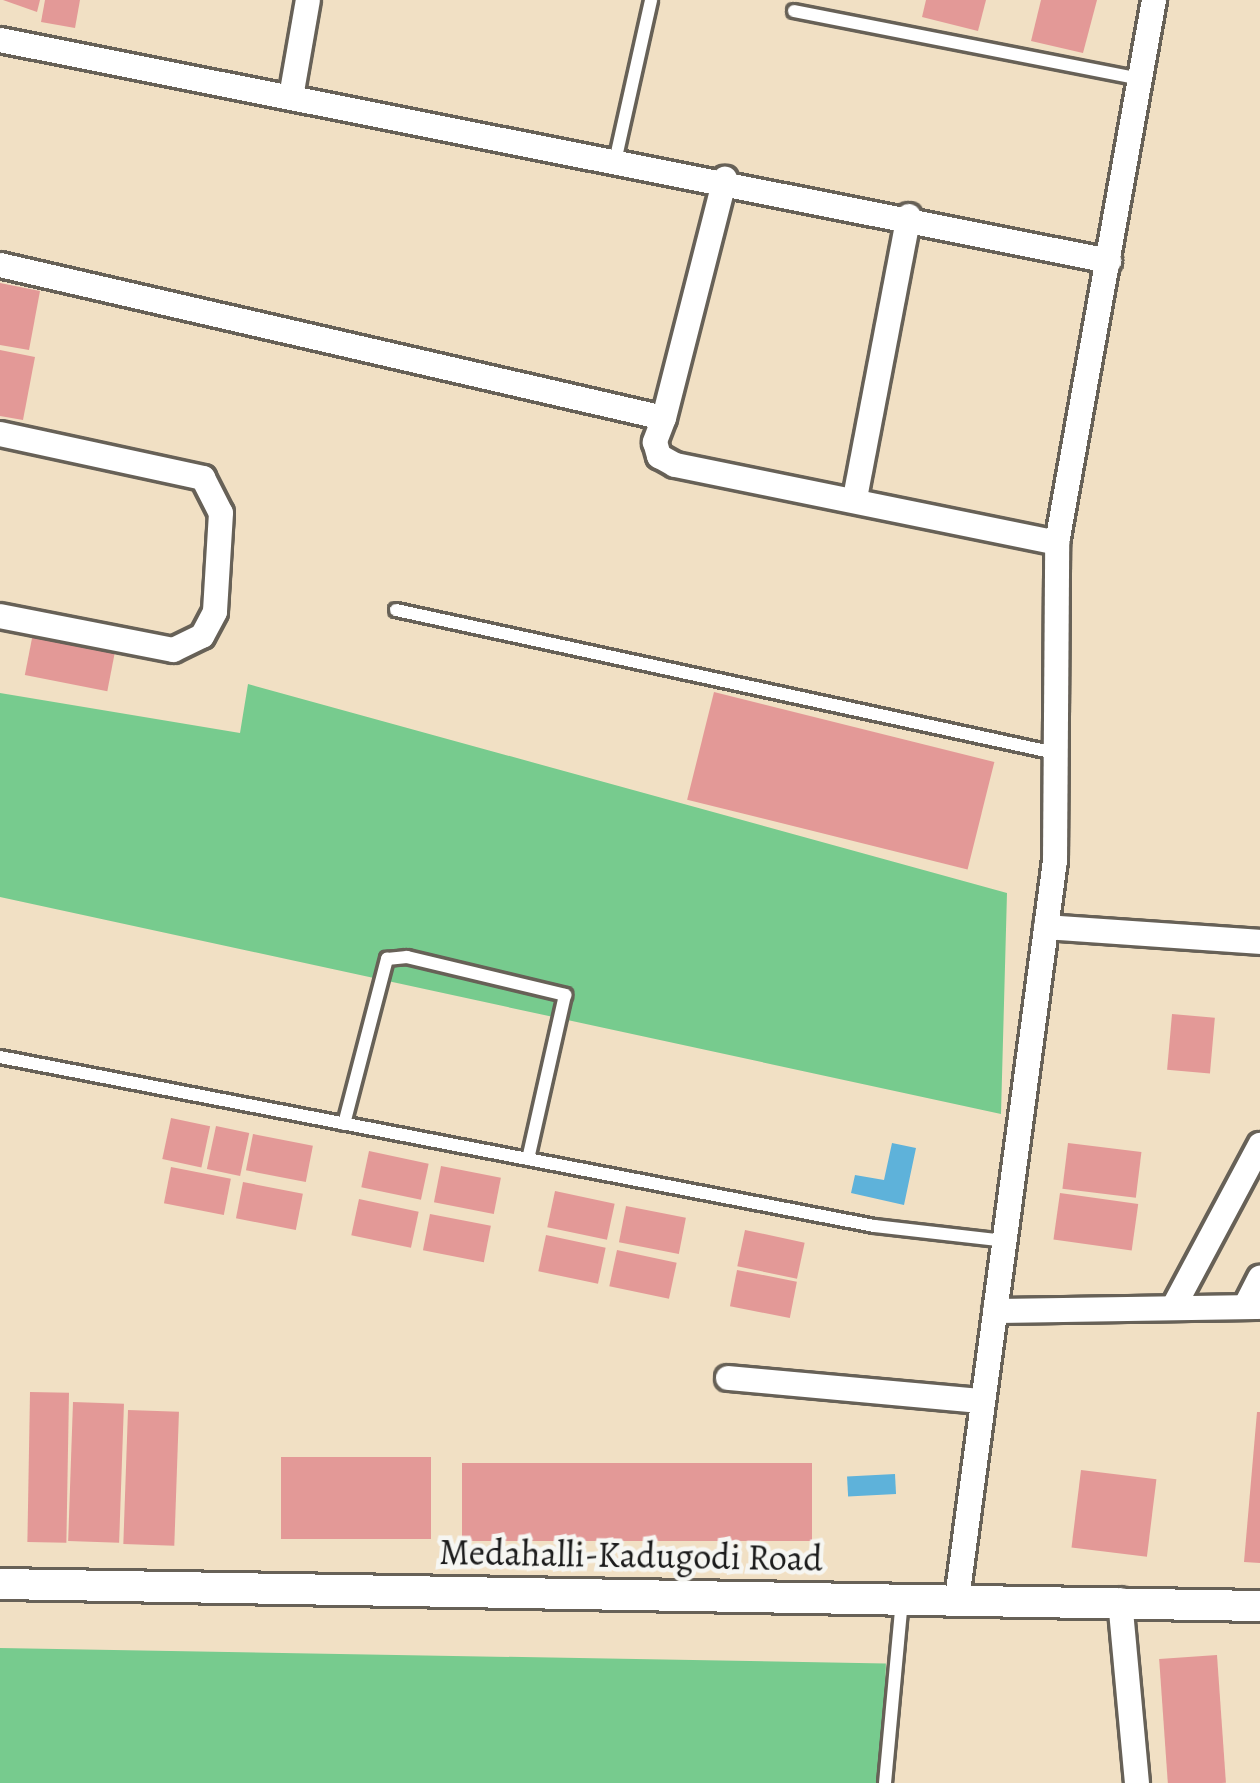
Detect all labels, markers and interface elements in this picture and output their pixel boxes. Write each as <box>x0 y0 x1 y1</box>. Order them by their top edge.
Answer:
street label: Medahalli-Kadugodi Road <box>439 1530 823 1580</box>

